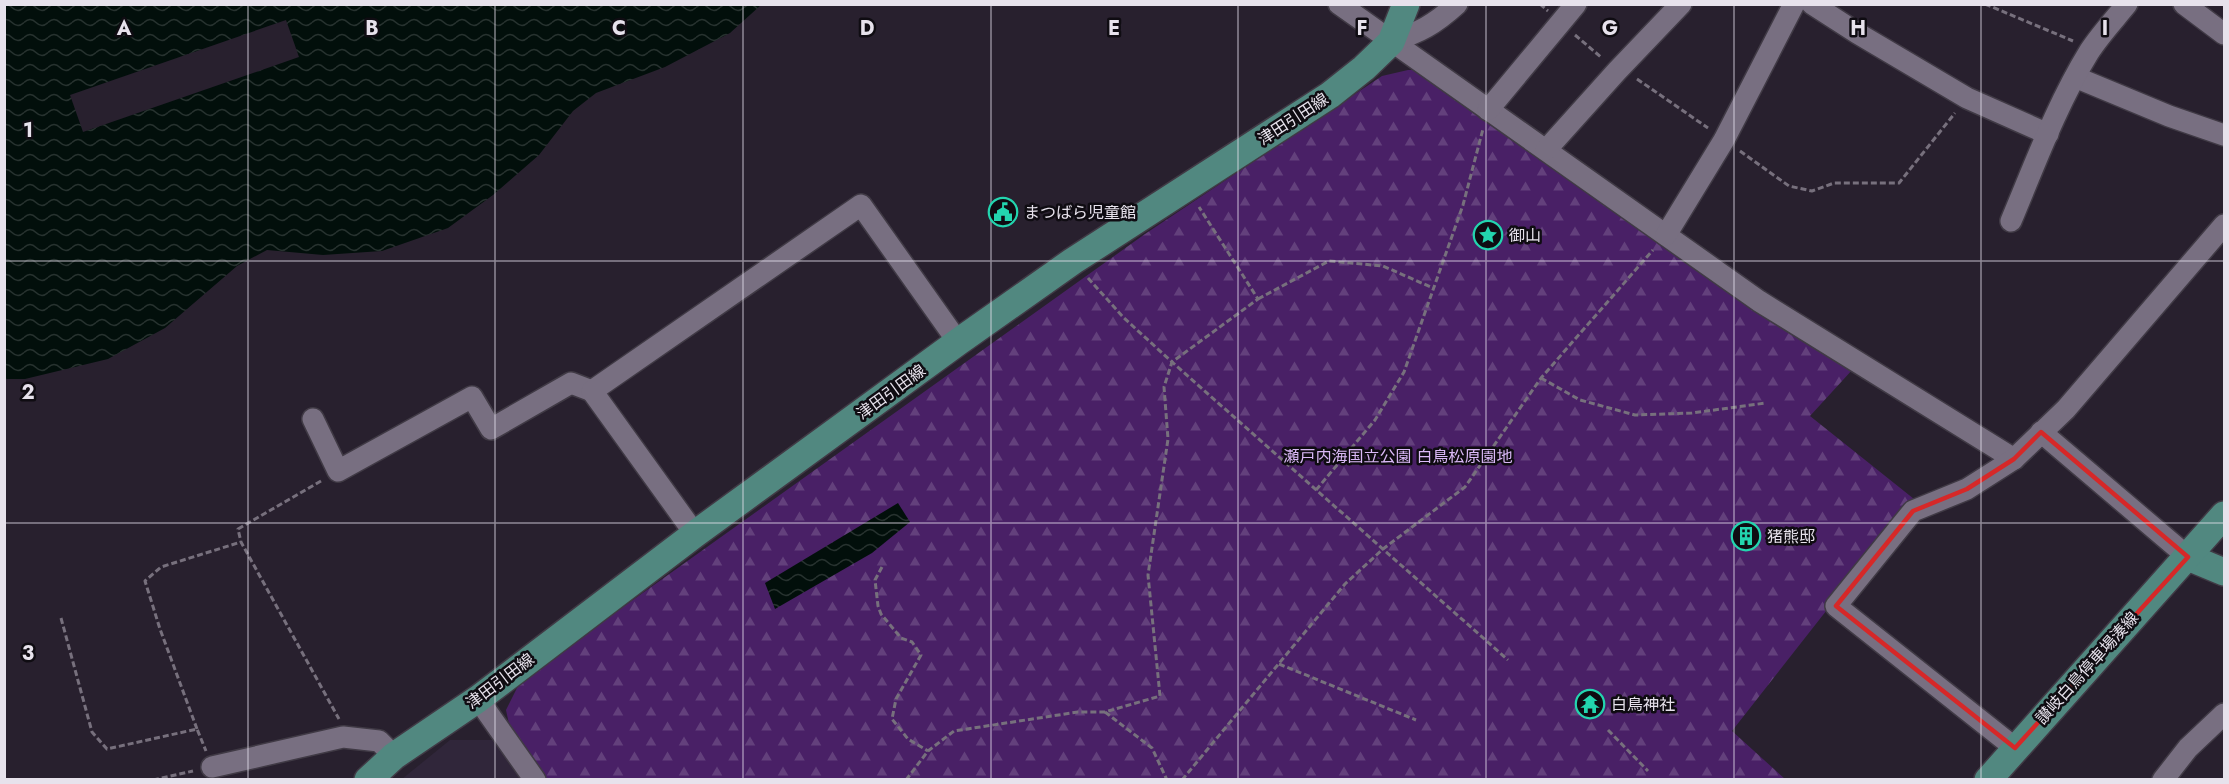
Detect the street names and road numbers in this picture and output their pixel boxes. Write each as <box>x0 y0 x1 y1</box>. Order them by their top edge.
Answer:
street label: 津田引田線 <box>1253 88 1333 150</box>
street label: 津田引田線 <box>852 359 930 425</box>
street label: 讃岐白鳥停車場湊線 <box>2030 607 2144 729</box>
street label: 津田引田線 <box>461 648 539 714</box>

